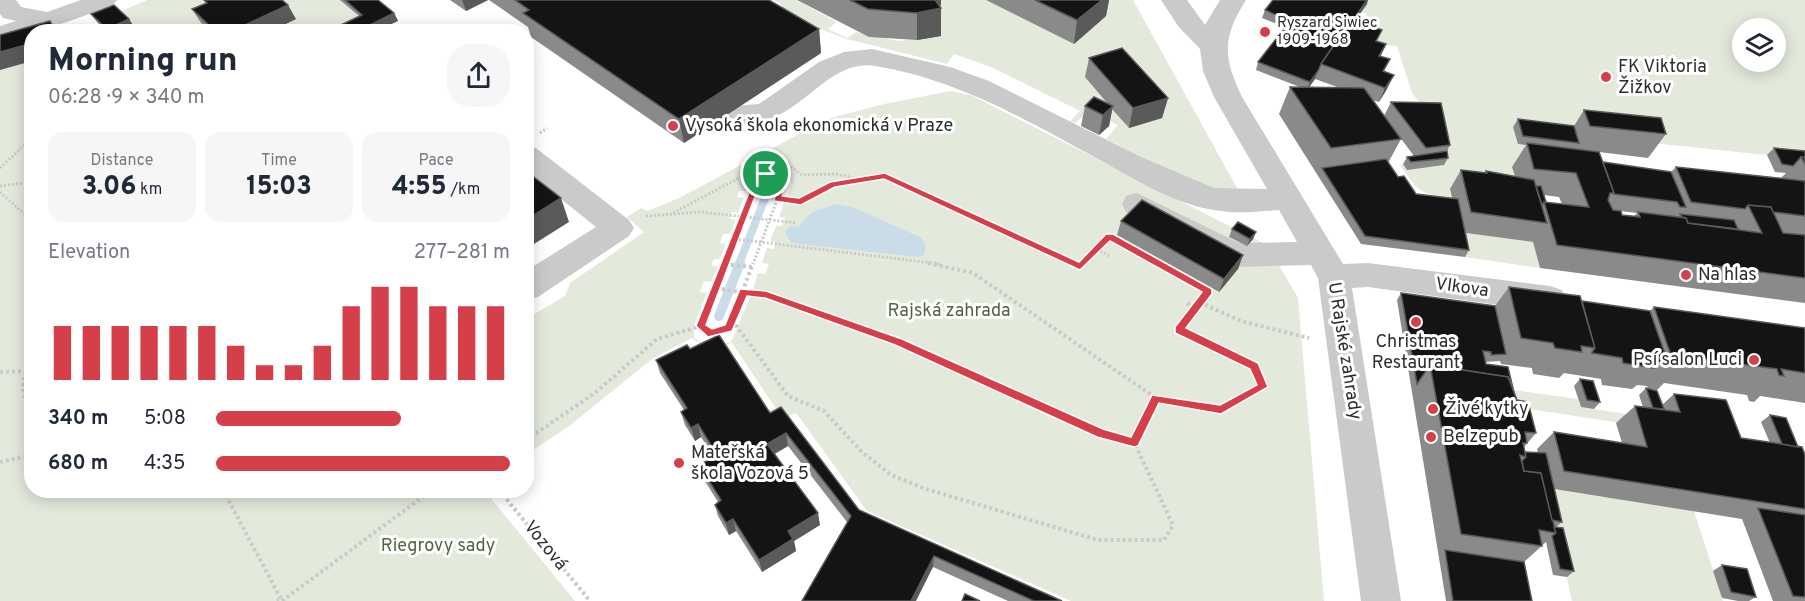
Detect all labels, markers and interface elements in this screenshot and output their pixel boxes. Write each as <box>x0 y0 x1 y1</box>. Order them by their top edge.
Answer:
place label: Ryszard Siwiec 1909-1968 <box>1277 14 1377 50</box>
map controls <box>1732 18 1786 72</box>
button: layers <box>1732 18 1786 72</box>
marker: Ryszard Siwiec 1909-1968 <box>1258 25 1272 39</box>
text: Morning run <box>48 41 238 83</box>
button: share <box>447 44 510 107</box>
place label: FK Viktoria Žižkov <box>1618 56 1707 100</box>
marker: FK Viktoria Žižkov <box>1599 70 1613 84</box>
text: 06:28 · 9 × 340 m <box>48 85 204 111</box>
place label: Vysoká škola ekonomická v Praze <box>685 115 953 138</box>
marker: Vysoká škola ekonomická v Praze <box>666 119 680 133</box>
pin <box>740 148 791 199</box>
text: Distance <box>91 151 153 171</box>
text: Time <box>261 151 297 171</box>
text: Pace <box>418 151 454 171</box>
icon: arrive <box>749 157 782 190</box>
text: 3.06 <box>82 171 136 204</box>
text: 15:03 <box>246 171 312 204</box>
text: 4:55 <box>392 171 447 204</box>
text: km <box>136 180 162 200</box>
text: /km <box>447 180 480 200</box>
text: Elevation <box>48 240 130 266</box>
text: 277–281 m <box>414 240 510 266</box>
place label: Na hlas <box>1698 264 1757 287</box>
marker: Na hlas <box>1679 268 1693 282</box>
street label: Vlkova <box>1434 273 1490 303</box>
street label: U Rajské zahrady <box>1322 280 1366 422</box>
park label: Rajská zahrada <box>888 300 1010 323</box>
marker: Christmas Restaurant <box>1409 315 1423 329</box>
place label: Christmas Restaurant <box>1372 331 1460 375</box>
place label: Psí salon Luci <box>1633 349 1742 372</box>
marker: Psí salon Luci <box>1747 353 1761 367</box>
place label: Živé kytky <box>1445 396 1529 421</box>
marker: Živé kytky <box>1426 402 1440 416</box>
text: 340 m <box>48 406 109 432</box>
text: 5:08 <box>144 406 186 432</box>
place label: Belzepub <box>1443 426 1519 449</box>
marker: Belzepub <box>1424 430 1438 444</box>
place label: Mateřská škola Vozová 5 <box>691 442 809 486</box>
text: 680 m <box>48 451 108 477</box>
text: 4:35 <box>144 451 185 477</box>
marker: Mateřská škola Vozová 5 <box>672 456 686 470</box>
street label: Vozová <box>518 516 572 576</box>
park label: Riegrovy sady <box>381 535 495 558</box>

